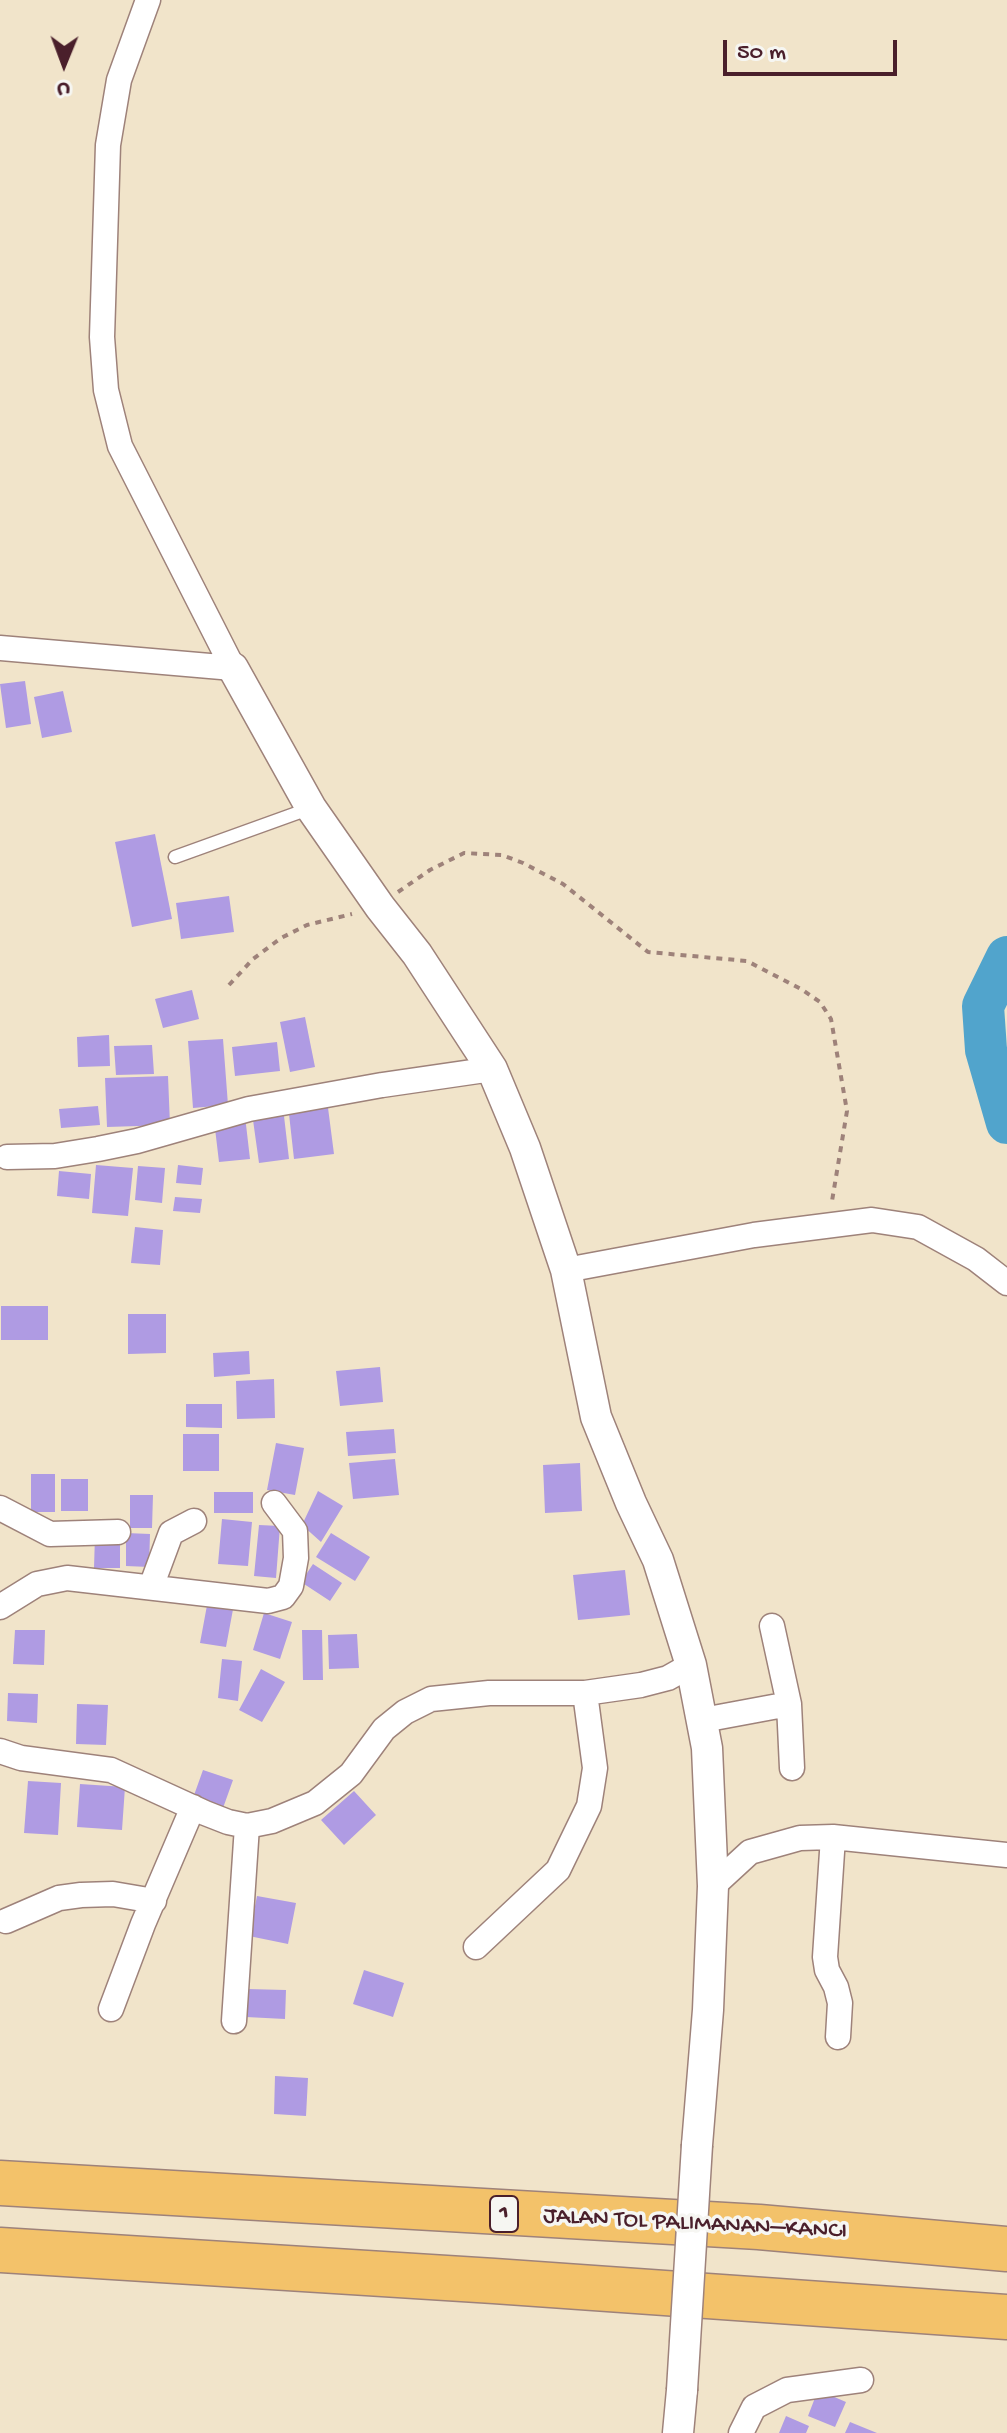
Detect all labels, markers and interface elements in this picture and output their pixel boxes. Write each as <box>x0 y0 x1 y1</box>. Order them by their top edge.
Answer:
north arrow <box>24 24 104 104</box>
scale bar <box>727 24 901 74</box>
text: 50 m <box>737 39 786 68</box>
text: U <box>57 75 70 101</box>
road number: 1 <box>490 2196 518 2232</box>
street label: JALAN TOL PALIMANAN–KANCI <box>542 2203 848 2247</box>

